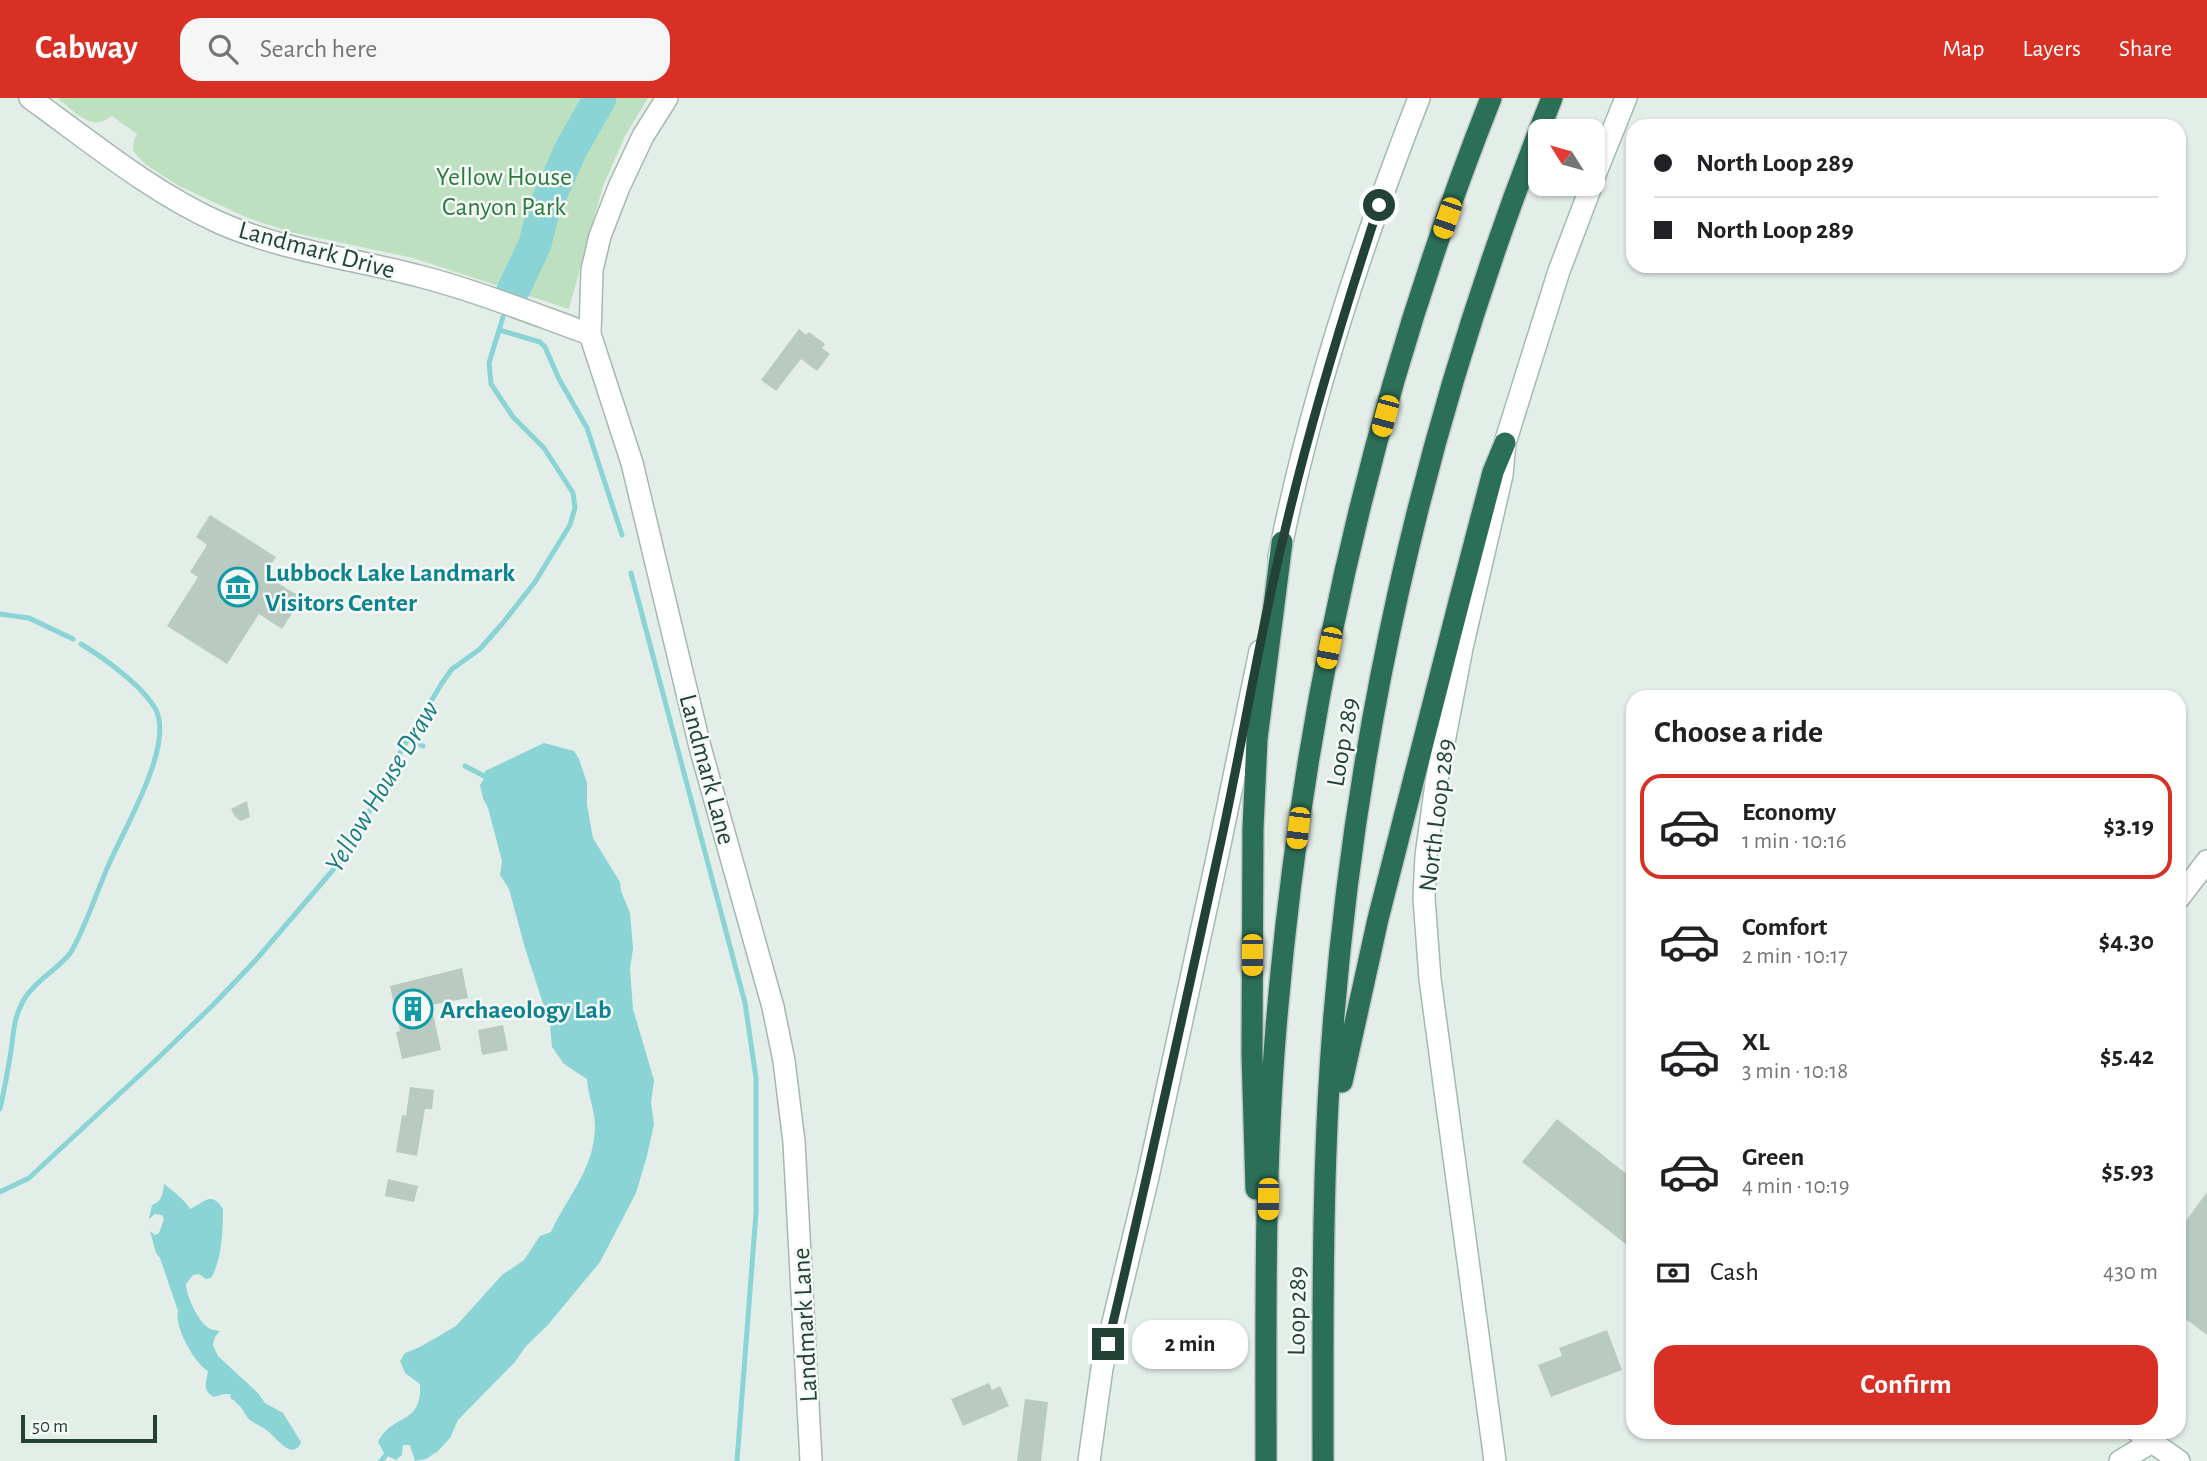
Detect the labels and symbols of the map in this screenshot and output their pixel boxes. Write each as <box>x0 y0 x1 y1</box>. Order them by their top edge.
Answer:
north arrow <box>1528 119 1605 196</box>
park label: Yellow House Canyon Park <box>436 164 572 220</box>
route start <box>1363 189 1395 221</box>
car <box>1431 195 1464 241</box>
street label: Landmark Drive <box>236 217 398 283</box>
car <box>1370 393 1401 439</box>
place label: Lubbock Lake Landmark Visitors Center <box>265 560 515 616</box>
museum icon: Lubbock Lake Landmark Visitors Center <box>217 566 259 608</box>
car <box>1315 625 1344 671</box>
street label: Landmark Lane <box>674 691 740 847</box>
water label: Yellow House Draw <box>321 696 445 878</box>
street label: Loop 289 <box>1322 696 1364 789</box>
street label: North Loop 289 <box>1415 737 1459 893</box>
car <box>1286 806 1311 850</box>
car <box>1242 934 1263 976</box>
building icon: Archaeology Lab <box>392 988 434 1030</box>
place label: Archaeology Lab <box>440 997 612 1023</box>
car <box>1258 1178 1279 1220</box>
street label: Landmark Lane <box>788 1247 822 1403</box>
street label: Loop 289 <box>1283 1266 1311 1356</box>
callout: 2 min <box>1132 1320 1248 1368</box>
route end <box>1092 1328 1124 1360</box>
scale bar <box>21 1412 158 1444</box>

